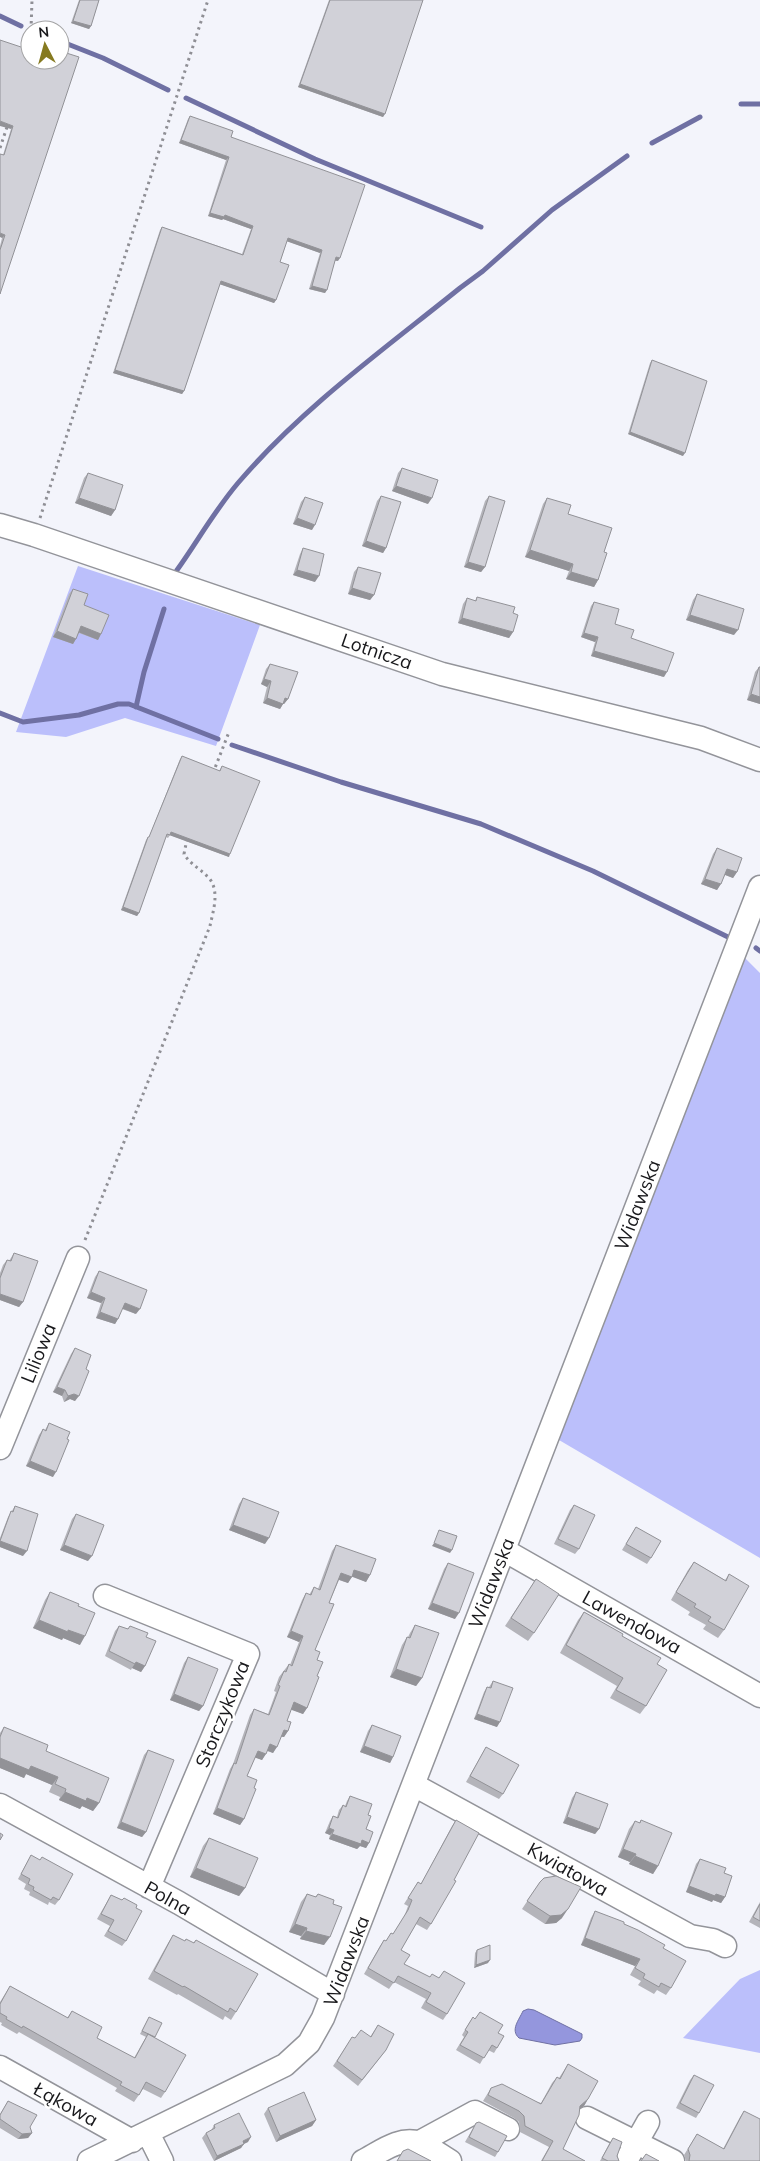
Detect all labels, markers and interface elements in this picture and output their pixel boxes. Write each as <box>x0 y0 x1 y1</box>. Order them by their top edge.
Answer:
north arrow <box>20 20 70 70</box>
text: N <box>37 23 50 42</box>
street label: Lotnicza <box>338 628 416 674</box>
street label: Widawska <box>609 1156 665 1254</box>
street label: Liliowa <box>15 1320 61 1386</box>
street label: Widawska <box>463 1534 519 1632</box>
street label: Lawendowa <box>578 1585 686 1659</box>
street label: Storczykowa <box>190 1657 254 1771</box>
street label: Kwiatowa <box>523 1837 613 1901</box>
street label: Polna <box>140 1875 196 1921</box>
street label: Widawska <box>318 1912 374 2010</box>
street label: Łąkowa <box>29 2076 102 2131</box>

